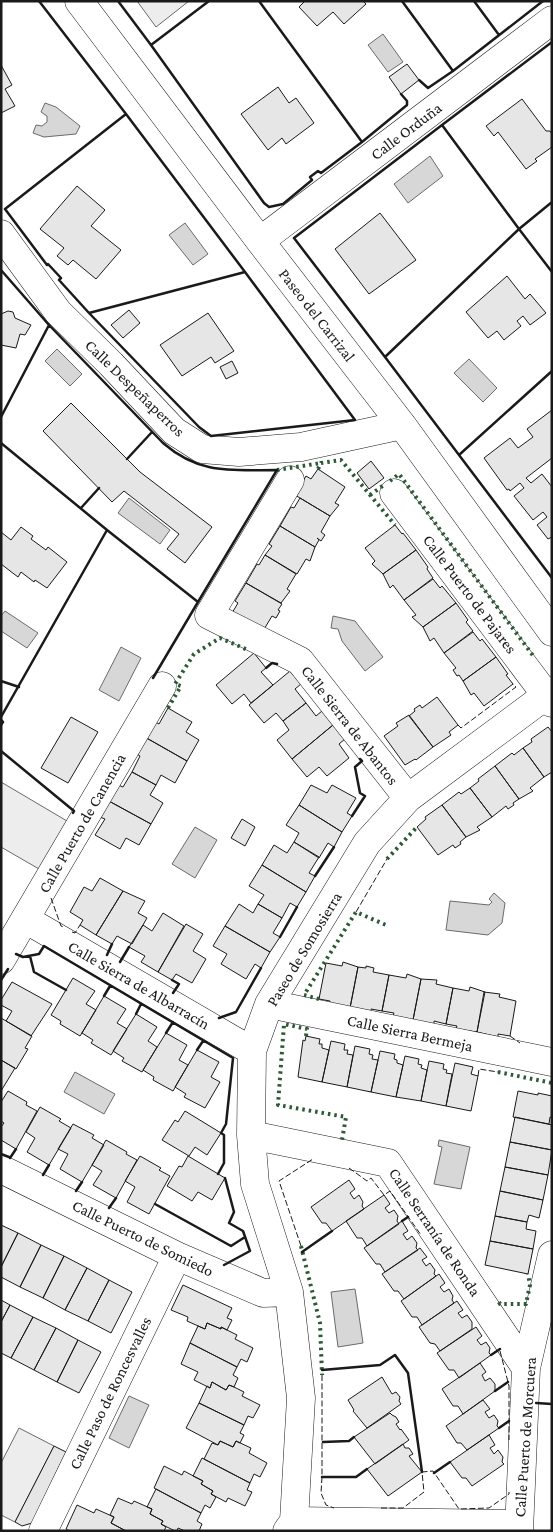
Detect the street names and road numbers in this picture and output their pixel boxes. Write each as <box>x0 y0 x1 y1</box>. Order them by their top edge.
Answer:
street label: Calle Orduña <box>367 99 445 163</box>
street label: Paseo del Carrizal <box>276 265 358 365</box>
street label: Calle Despeñaperros <box>81 336 188 440</box>
street label: Calle Puerto de Pajares <box>419 531 520 657</box>
street label: Calle Sierra de Abantos <box>298 662 402 788</box>
street label: Calle Puerto de Canencia <box>35 750 129 896</box>
street label: Paseo de Somosierra <box>263 888 345 1009</box>
street label: Calle Sierra de Albarracín <box>65 937 213 1033</box>
street label: Calle Sierra Bermeja <box>345 1011 475 1056</box>
street label: Calle Serranía de Ronda <box>386 1165 485 1300</box>
street label: Calle Puerto de Somiedo <box>70 1196 216 1280</box>
street label: Calle Paso de Roncesvalles <box>66 1314 154 1472</box>
street label: Calle Puerto de Morcuera <box>511 1356 539 1518</box>

